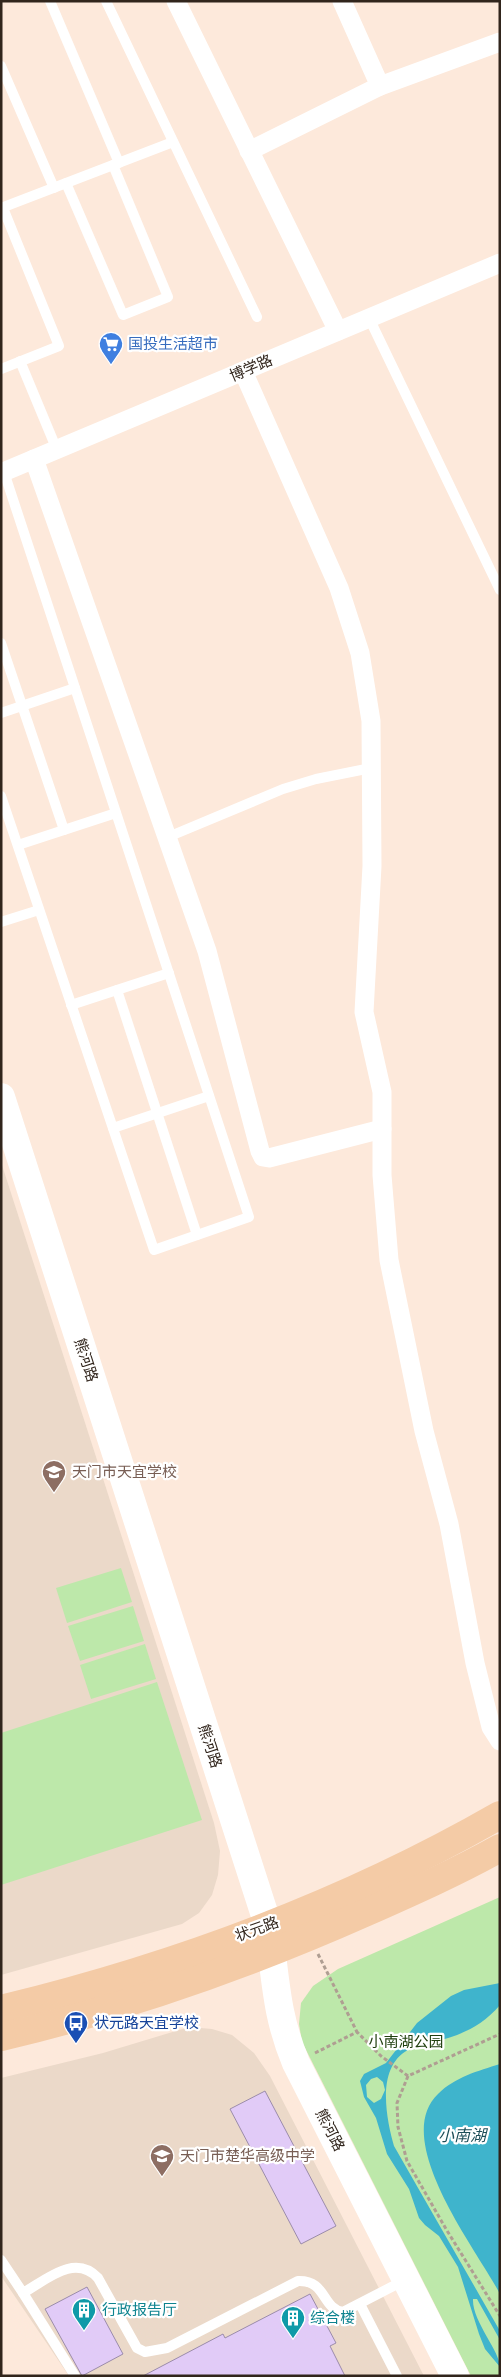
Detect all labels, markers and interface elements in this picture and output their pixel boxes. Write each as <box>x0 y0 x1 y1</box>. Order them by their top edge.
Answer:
supermarket icon: 国投生活超市 <box>98 331 124 365</box>
place label: 国投生活超市 <box>128 335 218 352</box>
street label: 博学路 <box>227 351 275 384</box>
street label: 熊河路 <box>71 1336 102 1384</box>
school or university icon: 天门市天宜学校 <box>41 1459 67 1493</box>
place label: 天门市天宜学校 <box>72 1463 177 1480</box>
street label: 熊河路 <box>195 1722 226 1770</box>
street label: 状元路 <box>233 1913 281 1944</box>
bus stop icon: 状元路天宜学校 <box>63 2010 89 2044</box>
place label: 状元路天宜学校 <box>94 2014 199 2031</box>
park label: 小南湖公园 <box>368 2033 444 2050</box>
street label: 熊河路 <box>313 2106 348 2154</box>
water label: 小南湖 <box>438 2127 489 2144</box>
school or university icon: 天门市楚华高级中学 <box>149 2143 175 2177</box>
place label: 天门市楚华高级中学 <box>180 2147 315 2164</box>
building icon: 行政报告厅 <box>71 2297 97 2331</box>
place label: 行政报告厅 <box>102 2301 177 2318</box>
building icon: 综合楼 <box>280 2305 306 2339</box>
place label: 综合楼 <box>310 2309 355 2326</box>

